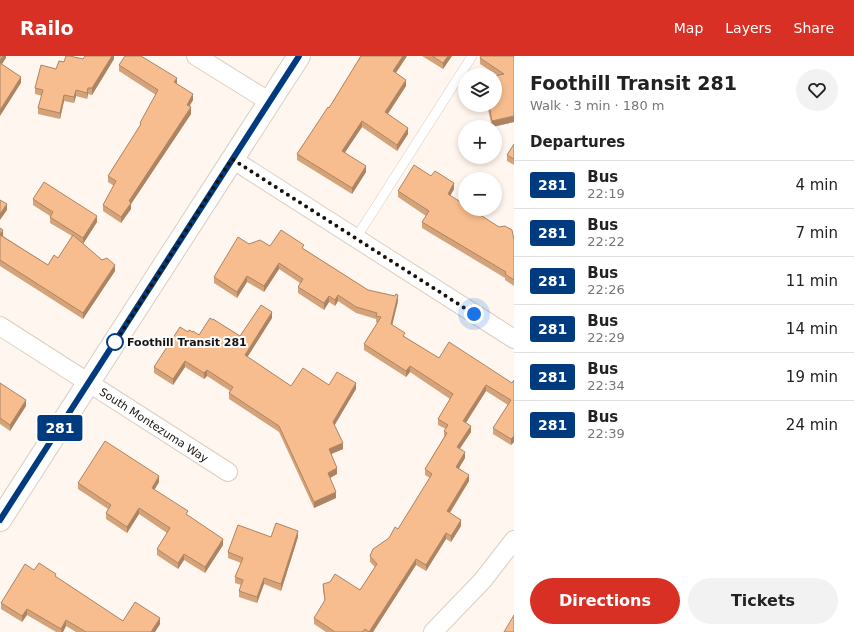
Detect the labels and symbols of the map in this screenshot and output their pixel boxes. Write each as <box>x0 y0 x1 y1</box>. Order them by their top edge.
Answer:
your location <box>464 304 484 324</box>
marker: Foothill Transit 281 <box>106 333 124 351</box>
place label: Foothill Transit 281 <box>127 336 247 349</box>
street label: South Montezuma Way <box>97 385 211 466</box>
line badge: 281 <box>37 415 83 441</box>

